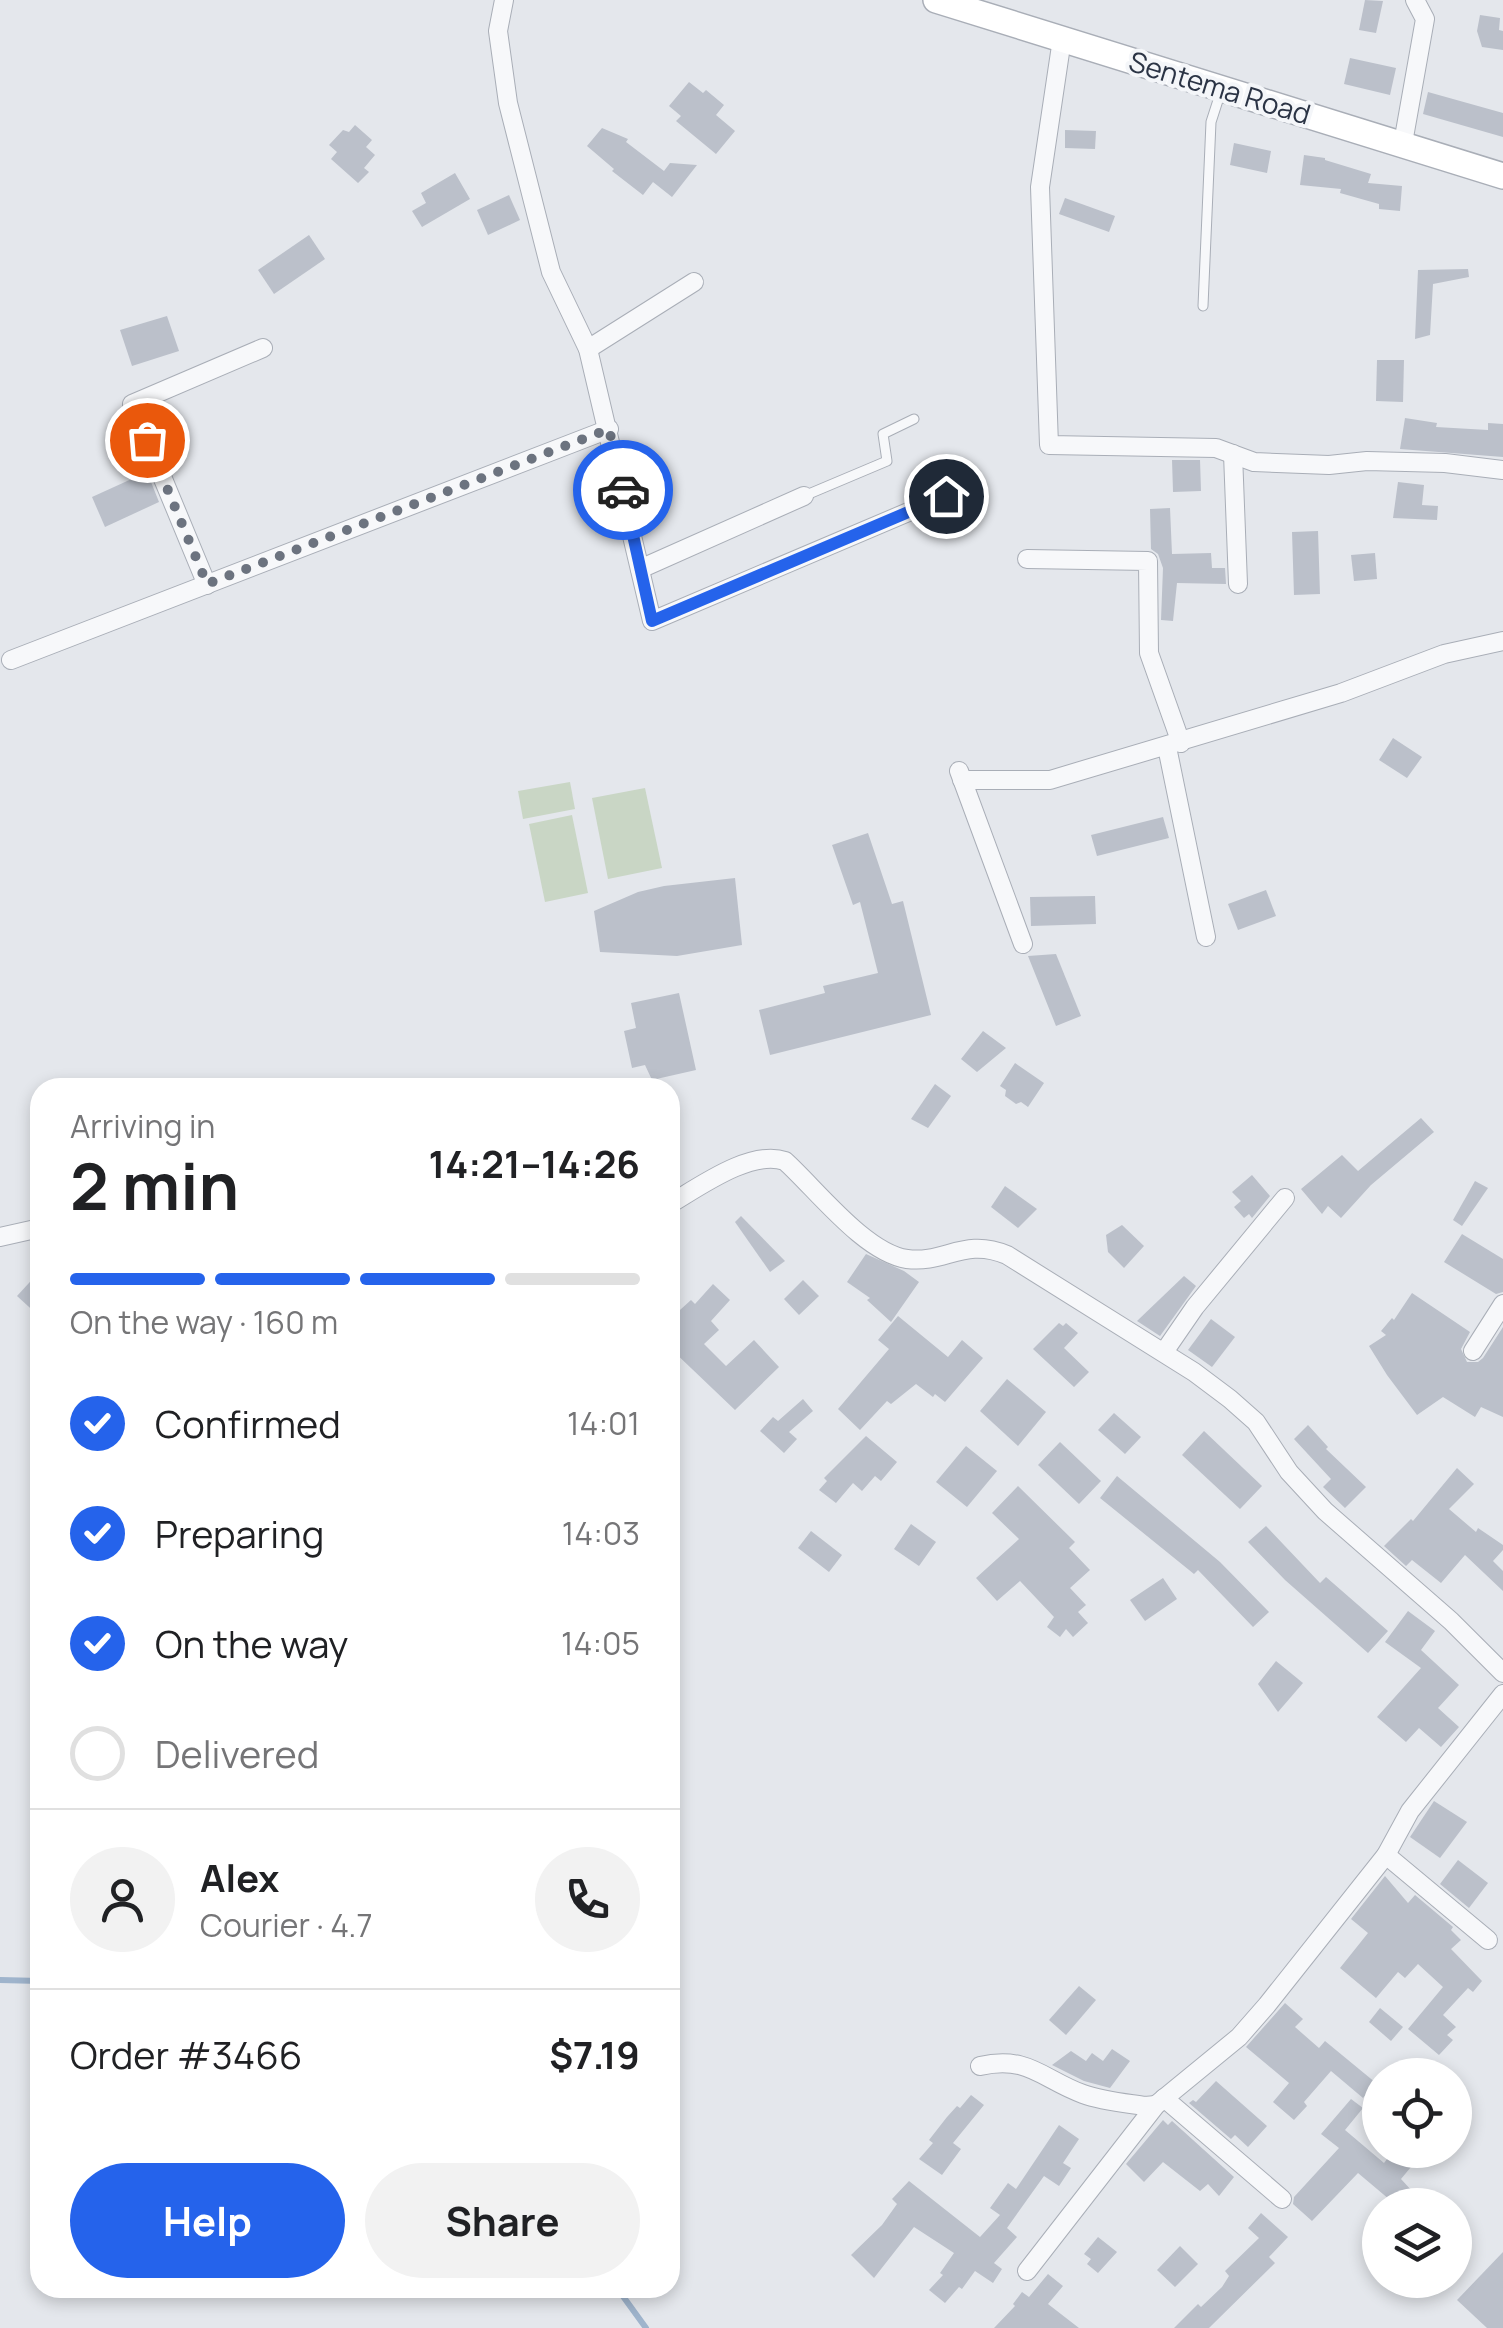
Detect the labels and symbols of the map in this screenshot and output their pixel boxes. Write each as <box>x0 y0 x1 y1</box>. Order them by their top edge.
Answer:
street label: Sentema Road <box>1125 41 1315 133</box>
pin <box>105 398 190 483</box>
courier <box>573 440 673 540</box>
pin <box>904 454 989 539</box>

